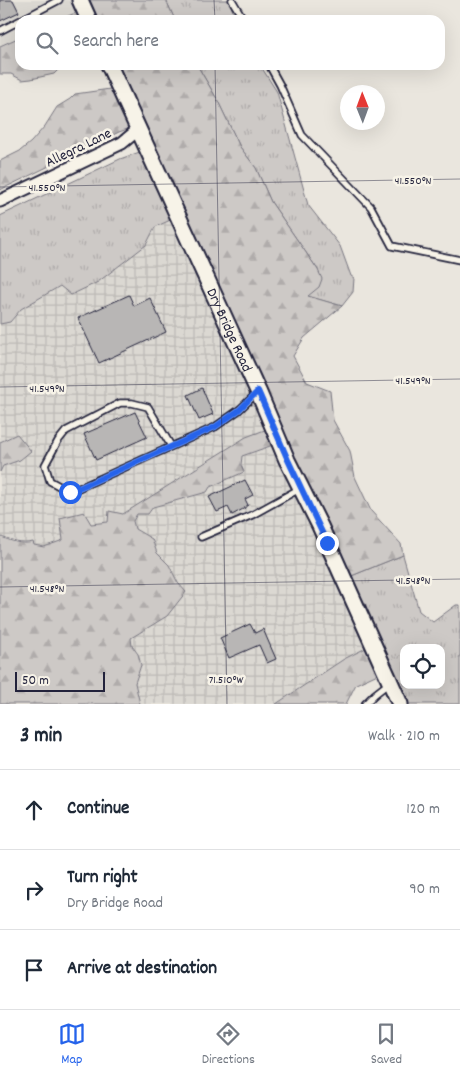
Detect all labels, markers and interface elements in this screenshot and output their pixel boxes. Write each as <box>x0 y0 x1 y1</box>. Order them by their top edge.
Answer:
search box <box>15 15 445 70</box>
icon: search <box>33 29 61 57</box>
text: Search here <box>73 29 159 56</box>
north arrow <box>340 85 385 130</box>
street label: Allegra Lane <box>42 123 116 174</box>
text: 41.550°N <box>394 173 432 190</box>
text: 41.550°N <box>28 180 66 197</box>
street label: Dry Bridge Road <box>199 285 257 376</box>
text: 41.549°N <box>395 373 431 390</box>
text: 41.549°N <box>29 381 65 398</box>
route start <box>59 481 82 504</box>
route end <box>316 532 339 555</box>
text: 41.548°N <box>396 573 430 590</box>
text: 41.548°N <box>30 581 64 598</box>
map controls <box>400 644 445 689</box>
button: locate <box>400 644 445 689</box>
scale bar <box>15 669 105 692</box>
text: 50 m <box>22 671 49 691</box>
text: 71.510°W <box>209 672 243 689</box>
text: 3 min <box>20 722 62 752</box>
text: Walk · 210 m <box>368 725 440 748</box>
icon: ahead <box>20 796 48 824</box>
text: Continue <box>67 796 129 823</box>
text: 120 m <box>406 798 440 821</box>
text: Turn right <box>67 865 138 892</box>
icon: right <box>20 876 48 904</box>
text: 90 m <box>409 878 440 901</box>
text: Dry Bridge Road <box>67 892 163 915</box>
icon: arrive <box>20 956 48 984</box>
text: Arrive at destination <box>67 956 217 983</box>
tab: Map <box>58 1020 86 1070</box>
tab: Directions <box>202 1020 255 1070</box>
tab: Saved <box>371 1020 402 1070</box>

